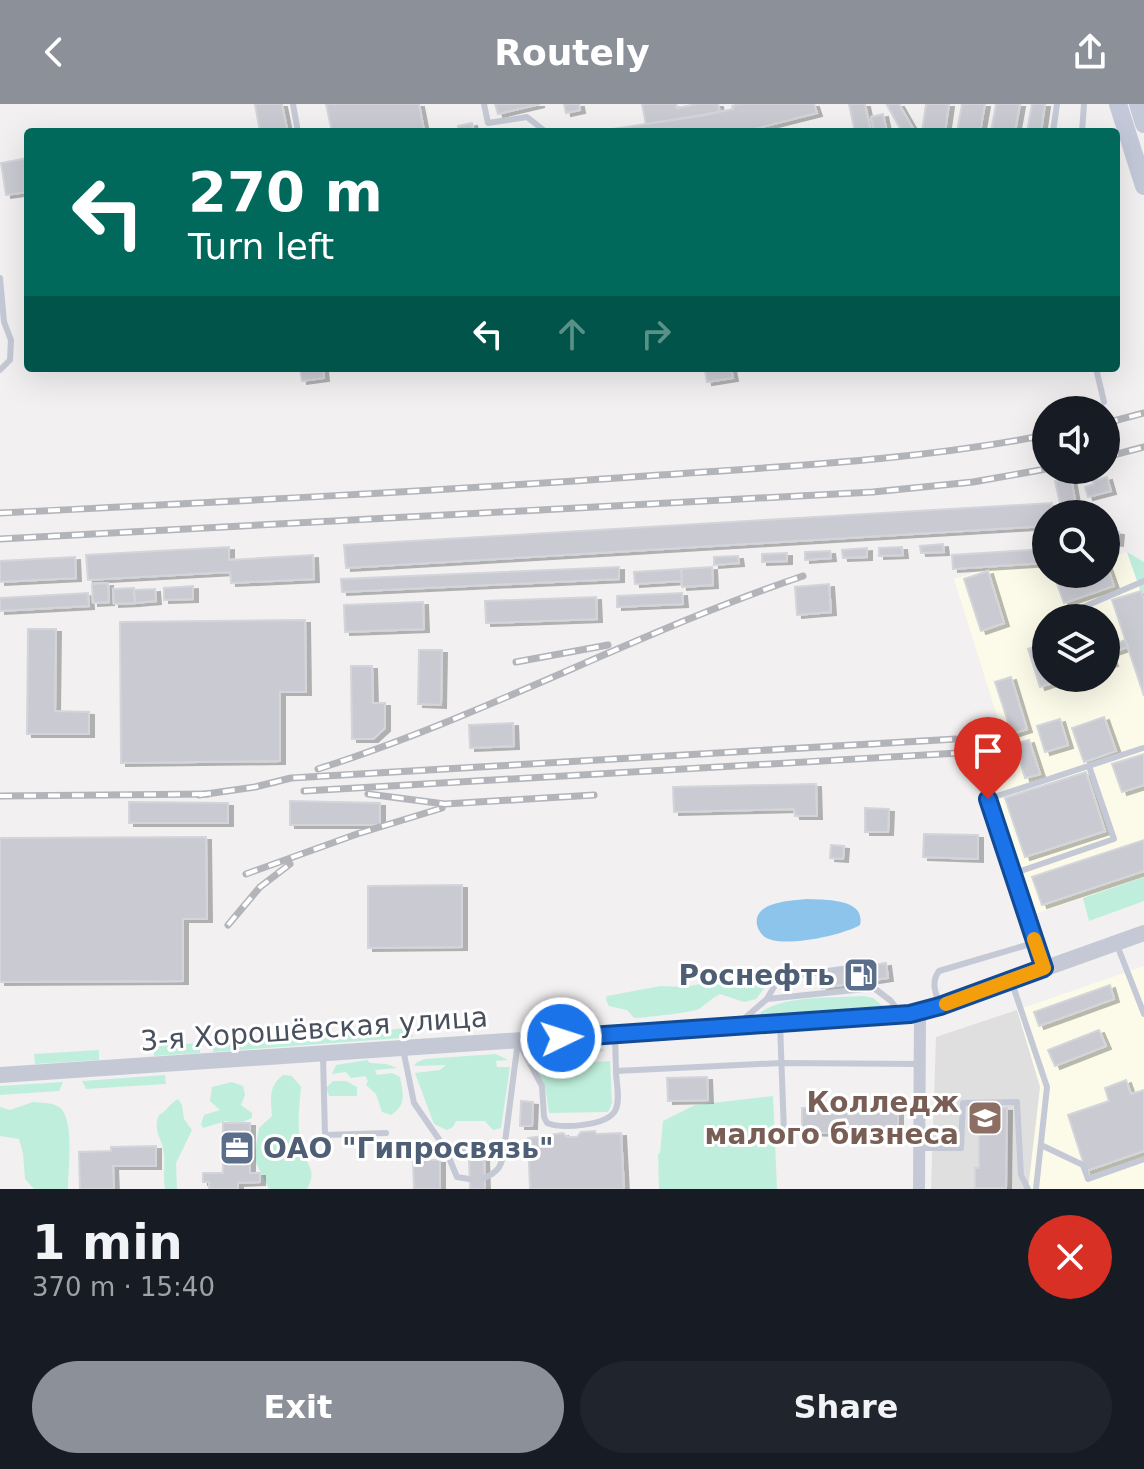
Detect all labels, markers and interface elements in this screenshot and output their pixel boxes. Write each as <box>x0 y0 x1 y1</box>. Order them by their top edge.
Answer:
icon: back <box>32 30 76 74</box>
icon: share <box>1068 30 1112 74</box>
text: Routely <box>494 32 650 73</box>
text: 270 m <box>188 159 383 224</box>
icon: left <box>56 160 160 264</box>
text: Turn left <box>188 226 334 267</box>
icon: left <box>466 312 510 356</box>
icon: ahead <box>550 312 594 356</box>
icon: right <box>634 312 678 356</box>
map controls <box>1032 396 1120 692</box>
button: sound <box>1032 396 1120 484</box>
button: search <box>1032 500 1120 588</box>
button: layers <box>1032 604 1120 692</box>
pin <box>954 717 1022 799</box>
icon: arrive <box>966 729 1010 773</box>
fuel station icon: Роснефть <box>842 956 880 994</box>
place label: Роснефть <box>679 959 835 992</box>
position arrow <box>519 996 603 1080</box>
street label: 3-я Хорошёвская улица <box>139 1000 489 1058</box>
place label: Колледж малого бизнеса <box>705 1086 959 1151</box>
school or university icon: Колледж малого бизнеса <box>966 1099 1004 1137</box>
office icon: ОАО "Гипросвязь" <box>218 1129 256 1167</box>
place label: ОАО "Гипросвязь" <box>263 1132 554 1165</box>
text: 1 min <box>32 1214 183 1270</box>
button: close <box>1028 1215 1112 1299</box>
text: 370 m · 15:40 <box>32 1272 215 1302</box>
button: Exit <box>32 1361 564 1453</box>
button: Share <box>580 1361 1112 1453</box>

